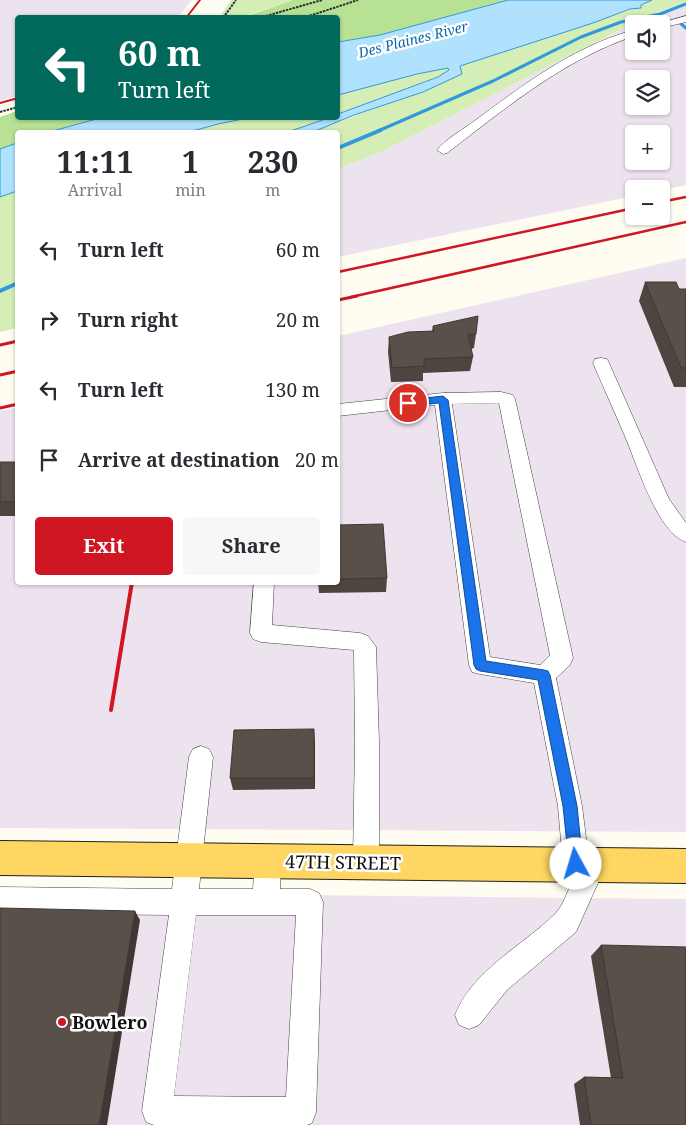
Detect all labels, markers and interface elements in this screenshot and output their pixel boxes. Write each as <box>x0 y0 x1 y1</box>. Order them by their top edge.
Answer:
map controls <box>625 15 670 225</box>
button: sound <box>625 15 670 60</box>
water label: Des Plaines River <box>355 16 470 62</box>
text: 60 m <box>118 29 201 76</box>
icon: left <box>35 35 100 100</box>
button: layers <box>625 70 670 115</box>
text: Turn left <box>118 74 210 104</box>
button: + <box>625 125 670 170</box>
text: 11:11 <box>57 141 134 182</box>
text: 1 <box>182 141 199 182</box>
text: 230 <box>247 141 298 182</box>
text: Arrival <box>68 179 122 201</box>
text: min <box>175 179 206 201</box>
text: m <box>265 179 280 201</box>
button: − <box>625 180 670 225</box>
icon: left <box>35 236 63 264</box>
text: Turn left <box>78 237 164 263</box>
text: 60 m <box>276 237 320 263</box>
icon: right <box>35 306 63 334</box>
text: Turn right <box>78 307 178 333</box>
text: 20 m <box>276 307 320 333</box>
icon: left <box>35 376 63 404</box>
text: Turn left <box>78 377 164 403</box>
text: 130 m <box>265 377 320 403</box>
pin <box>387 382 429 424</box>
icon: arrive <box>394 389 422 417</box>
icon: arrive <box>35 446 63 474</box>
text: Arrive at destination <box>78 447 280 473</box>
text: 20 m <box>295 447 339 473</box>
button: Exit <box>35 517 173 575</box>
button: Share <box>183 517 320 575</box>
position arrow <box>549 837 601 889</box>
street label: 47TH STREET <box>285 849 401 875</box>
place label: Bowlero <box>72 1010 148 1034</box>
marker: Bowlero <box>56 1016 68 1028</box>

